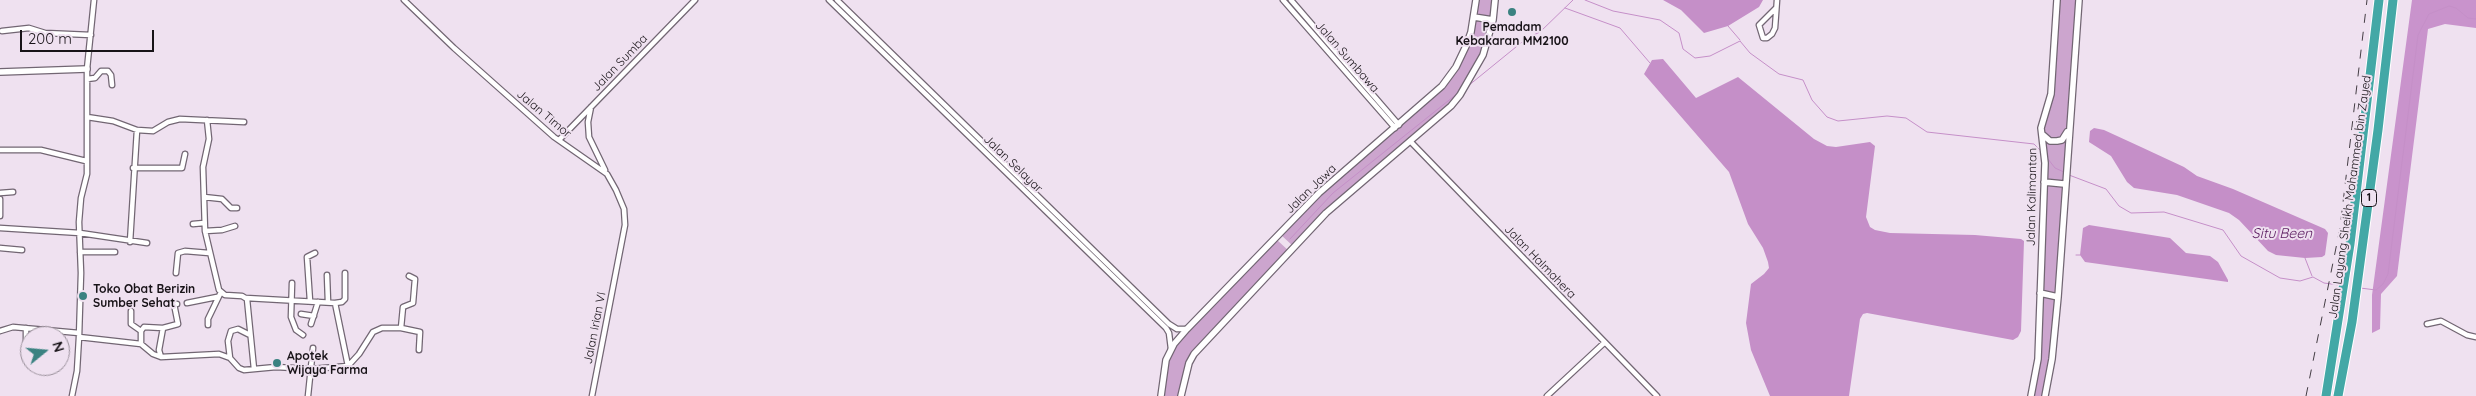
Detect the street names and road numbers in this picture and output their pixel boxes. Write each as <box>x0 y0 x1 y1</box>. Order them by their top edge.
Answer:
street label: Jalan Sumbawa <box>1312 18 1382 96</box>
street label: Jalan Sumba <box>589 32 651 94</box>
street label: Jalan Layang Sheikh Mohammed bin Zayed <box>2326 74 2374 320</box>
street label: Jalan Timor <box>514 87 574 141</box>
street label: Jalan Selayar <box>980 132 1046 196</box>
street label: Jalan Kalimantan <box>2024 148 2040 246</box>
street label: Jalan Jawa <box>1283 161 1339 217</box>
road number: 1 <box>2362 190 2376 207</box>
street label: Jalan Halmahera <box>1501 222 1579 302</box>
street label: Jalan Irian VI <box>581 291 609 365</box>

